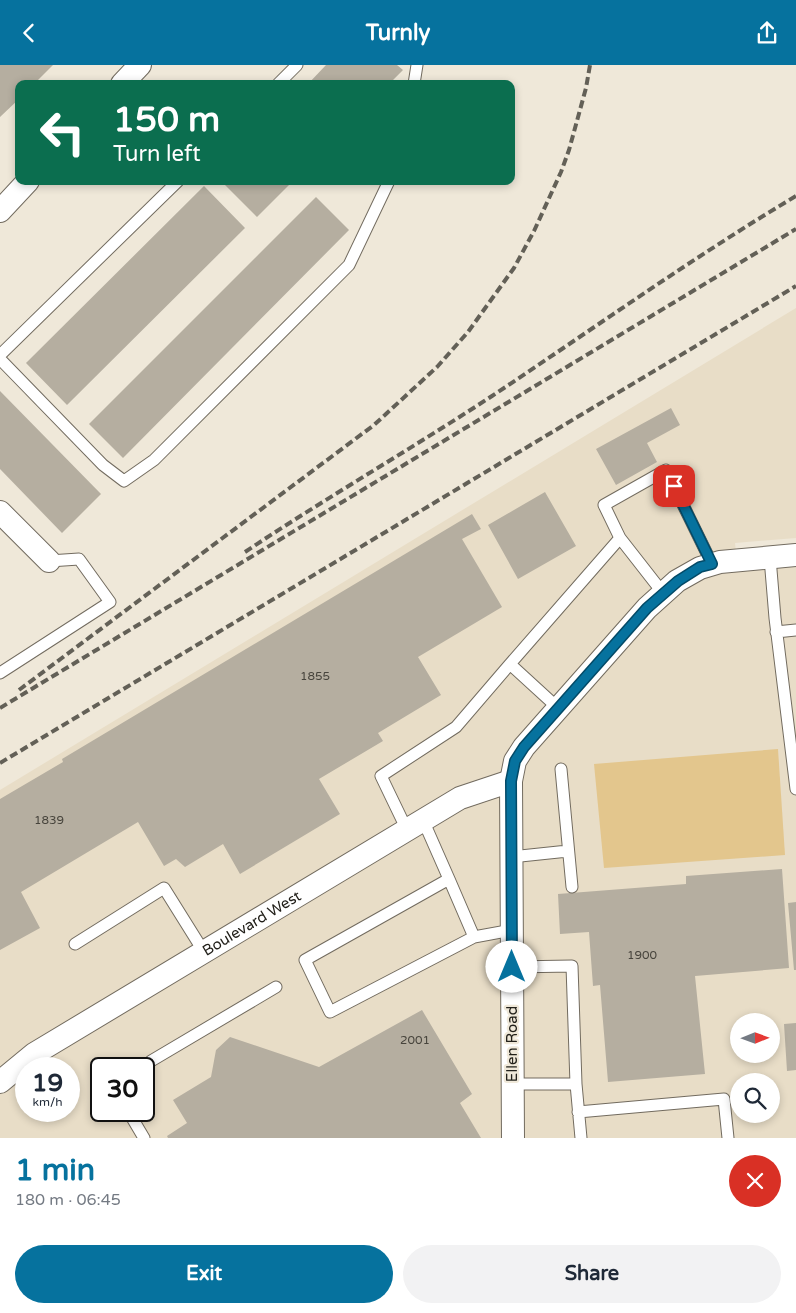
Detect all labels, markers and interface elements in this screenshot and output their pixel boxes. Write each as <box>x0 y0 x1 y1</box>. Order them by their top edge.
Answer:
icon: back <box>15 19 43 47</box>
icon: share <box>753 19 781 47</box>
text: Turnly <box>366 20 430 46</box>
text: 150 m <box>113 99 220 141</box>
icon: left <box>30 100 95 165</box>
text: Turn left <box>113 141 201 167</box>
pin <box>653 465 695 507</box>
icon: arrive <box>660 472 688 500</box>
house number: 1855 <box>300 669 330 683</box>
house number: 1839 <box>34 813 64 827</box>
street label: Boulevard West <box>199 887 304 960</box>
position arrow <box>485 940 537 992</box>
house number: 1900 <box>627 948 658 962</box>
street label: Ellen Road <box>503 1006 521 1082</box>
north arrow <box>730 1013 780 1063</box>
map controls <box>730 1013 780 1123</box>
house number: 2001 <box>400 1033 430 1047</box>
speed limit sign: 30 <box>90 1057 155 1122</box>
text: 19 <box>32 1068 63 1098</box>
button: search <box>730 1073 780 1123</box>
text: km/h <box>32 1095 63 1109</box>
text: 1 min <box>15 1152 95 1189</box>
button: close <box>729 1155 781 1207</box>
text: 180 m · 06:45 <box>15 1190 121 1210</box>
button: Exit <box>15 1245 393 1303</box>
button: Share <box>403 1245 781 1303</box>

